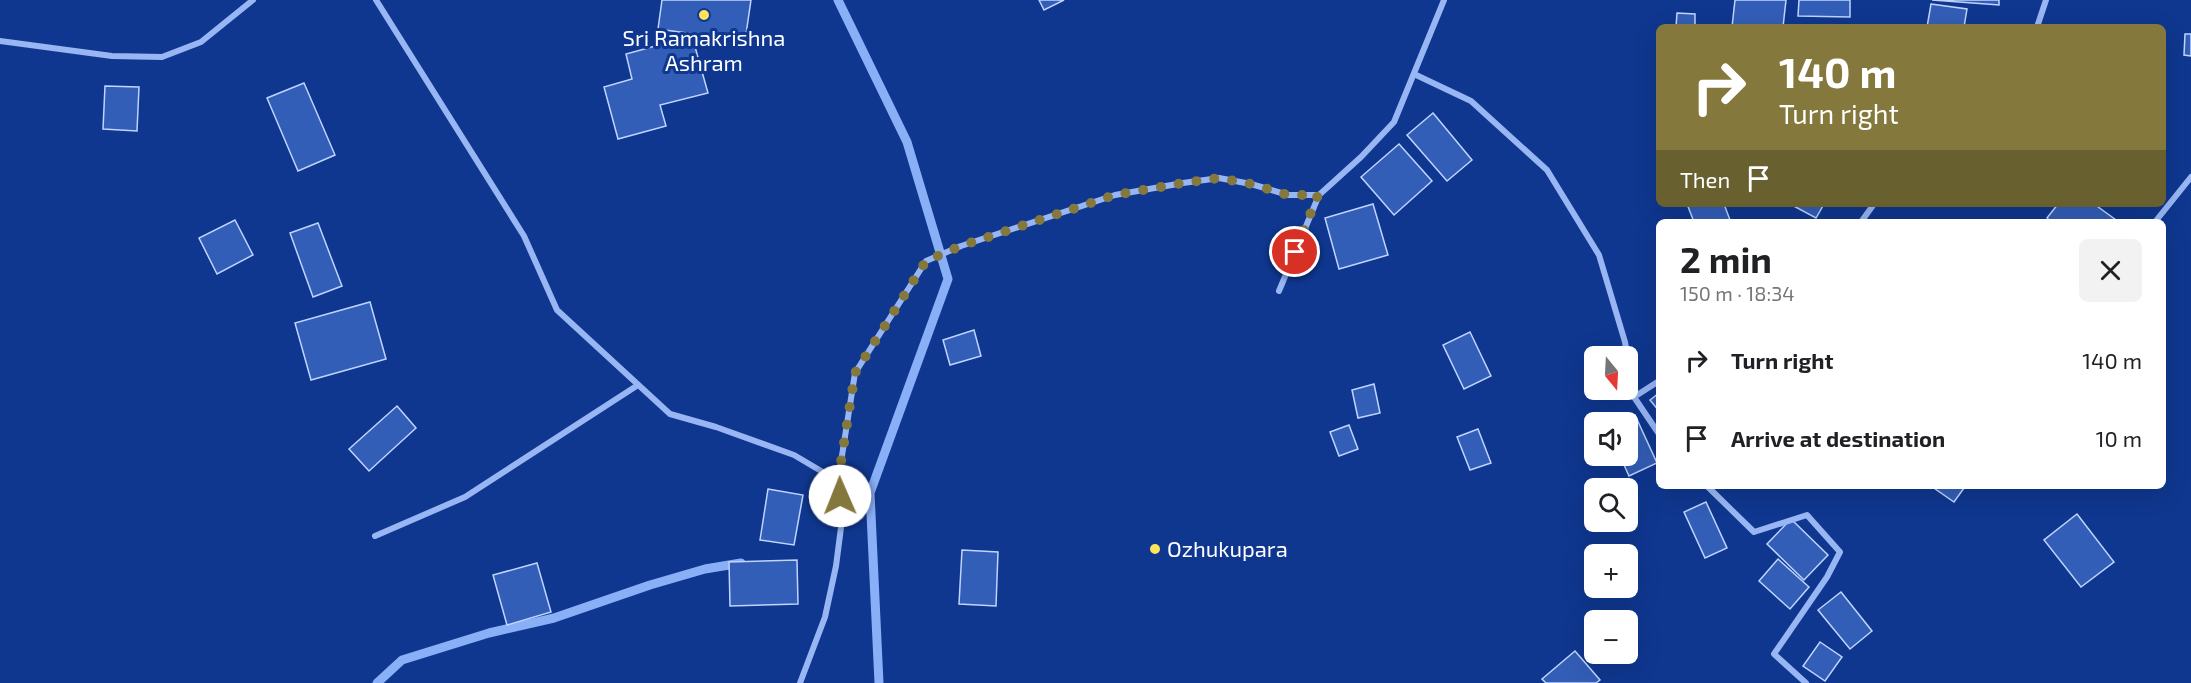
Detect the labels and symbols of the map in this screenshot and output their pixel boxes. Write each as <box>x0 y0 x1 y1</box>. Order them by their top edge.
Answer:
marker: Sri Ramakrishna Ashram <box>697 8 711 22</box>
place label: Sri Ramakrishna Ashram <box>623 24 785 75</box>
pin <box>1269 226 1320 277</box>
north arrow <box>1584 346 1638 400</box>
position arrow <box>808 464 872 528</box>
place label: Ozhukupara <box>1167 535 1288 561</box>
marker: Ozhukupara <box>1148 542 1162 556</box>

